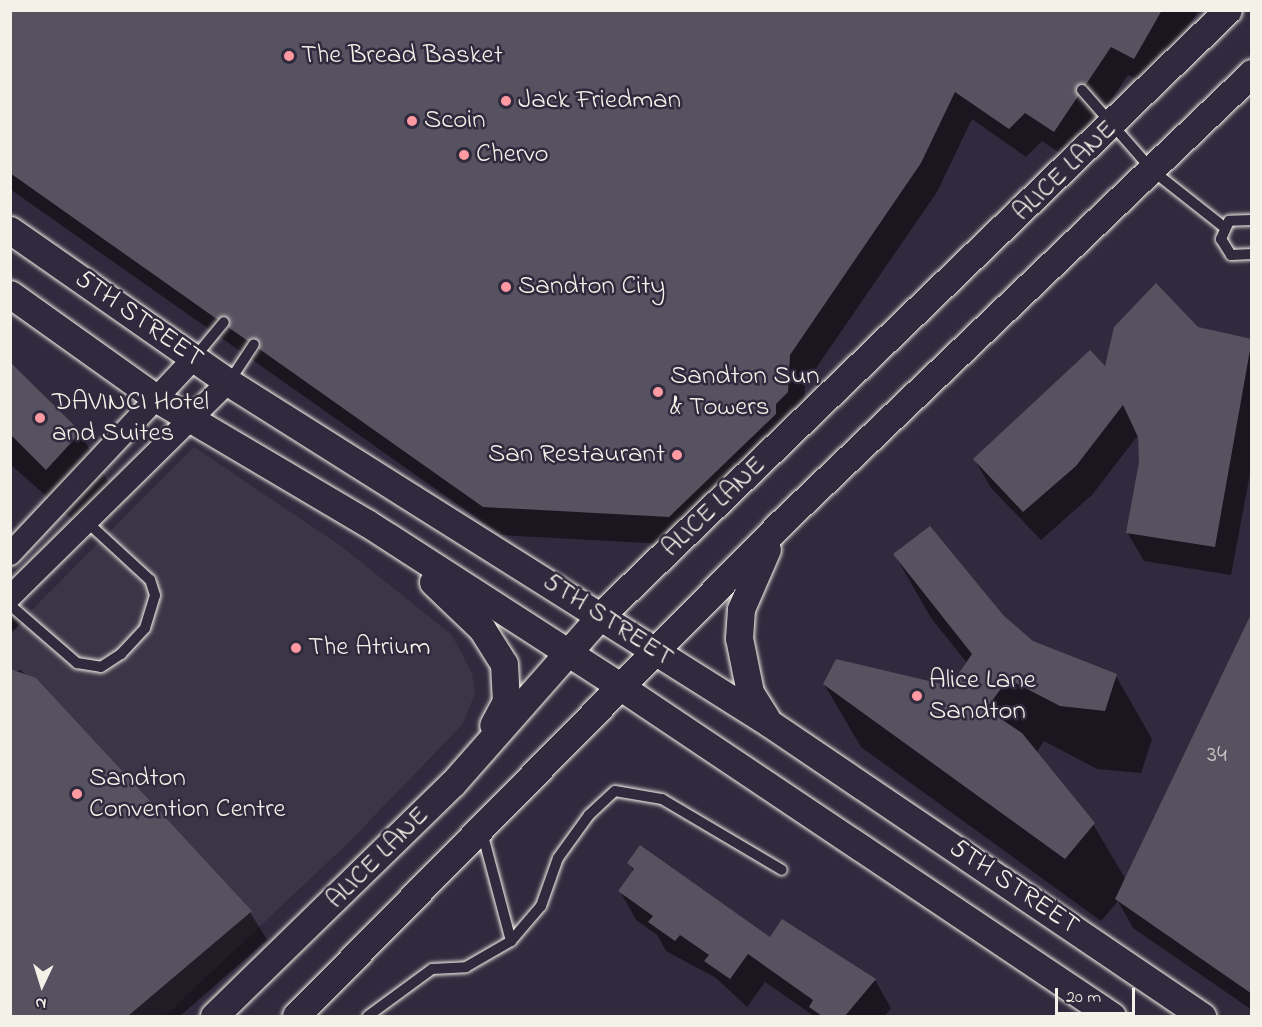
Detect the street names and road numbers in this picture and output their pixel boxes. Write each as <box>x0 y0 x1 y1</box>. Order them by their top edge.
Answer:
street label: ALICE LANE <box>1006 113 1124 229</box>
street label: 5TH STREET <box>69 263 209 375</box>
street label: ALICE LANE <box>655 449 773 565</box>
street label: 5TH STREET <box>537 566 679 674</box>
street label: ALICE LANE <box>320 800 436 916</box>
street label: 5TH STREET <box>943 832 1085 942</box>

